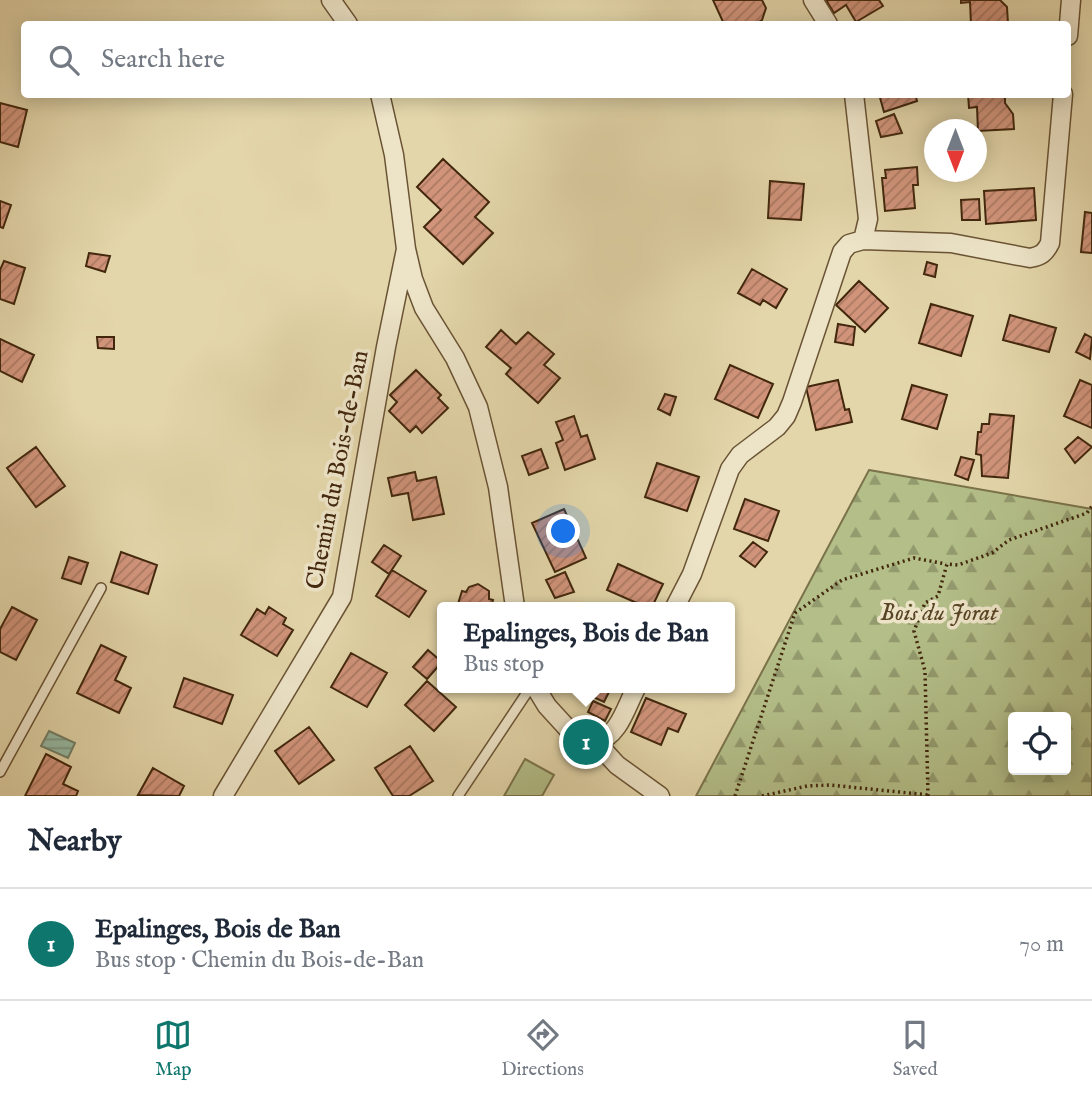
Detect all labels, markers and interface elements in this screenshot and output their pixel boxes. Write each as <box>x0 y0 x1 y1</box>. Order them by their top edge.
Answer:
search box <box>21 21 1071 98</box>
icon: search <box>45 41 83 79</box>
text: Search here <box>101 43 225 76</box>
north arrow <box>924 119 987 182</box>
street label: Chemin du Bois-de-Ban <box>300 348 376 592</box>
your location <box>546 514 580 548</box>
park label: Bois du Jorat <box>880 598 999 629</box>
popup <box>437 602 735 693</box>
text: Epalinges, Bois de Ban <box>463 617 709 650</box>
text: Bus stop <box>463 650 544 679</box>
map controls <box>1008 712 1071 775</box>
button: locate <box>1008 712 1071 775</box>
pin: 1 <box>563 716 609 768</box>
text: Nearby <box>28 823 121 861</box>
text: Epalinges, Bois de Ban <box>95 913 341 946</box>
text: 1 <box>47 930 55 959</box>
text: 70 m <box>1019 930 1064 959</box>
text: Bus stop · Chemin du Bois-de-Ban <box>95 946 424 975</box>
tab: Map <box>154 1016 192 1082</box>
tab: Directions <box>501 1016 584 1082</box>
tab: Saved <box>893 1016 938 1082</box>

